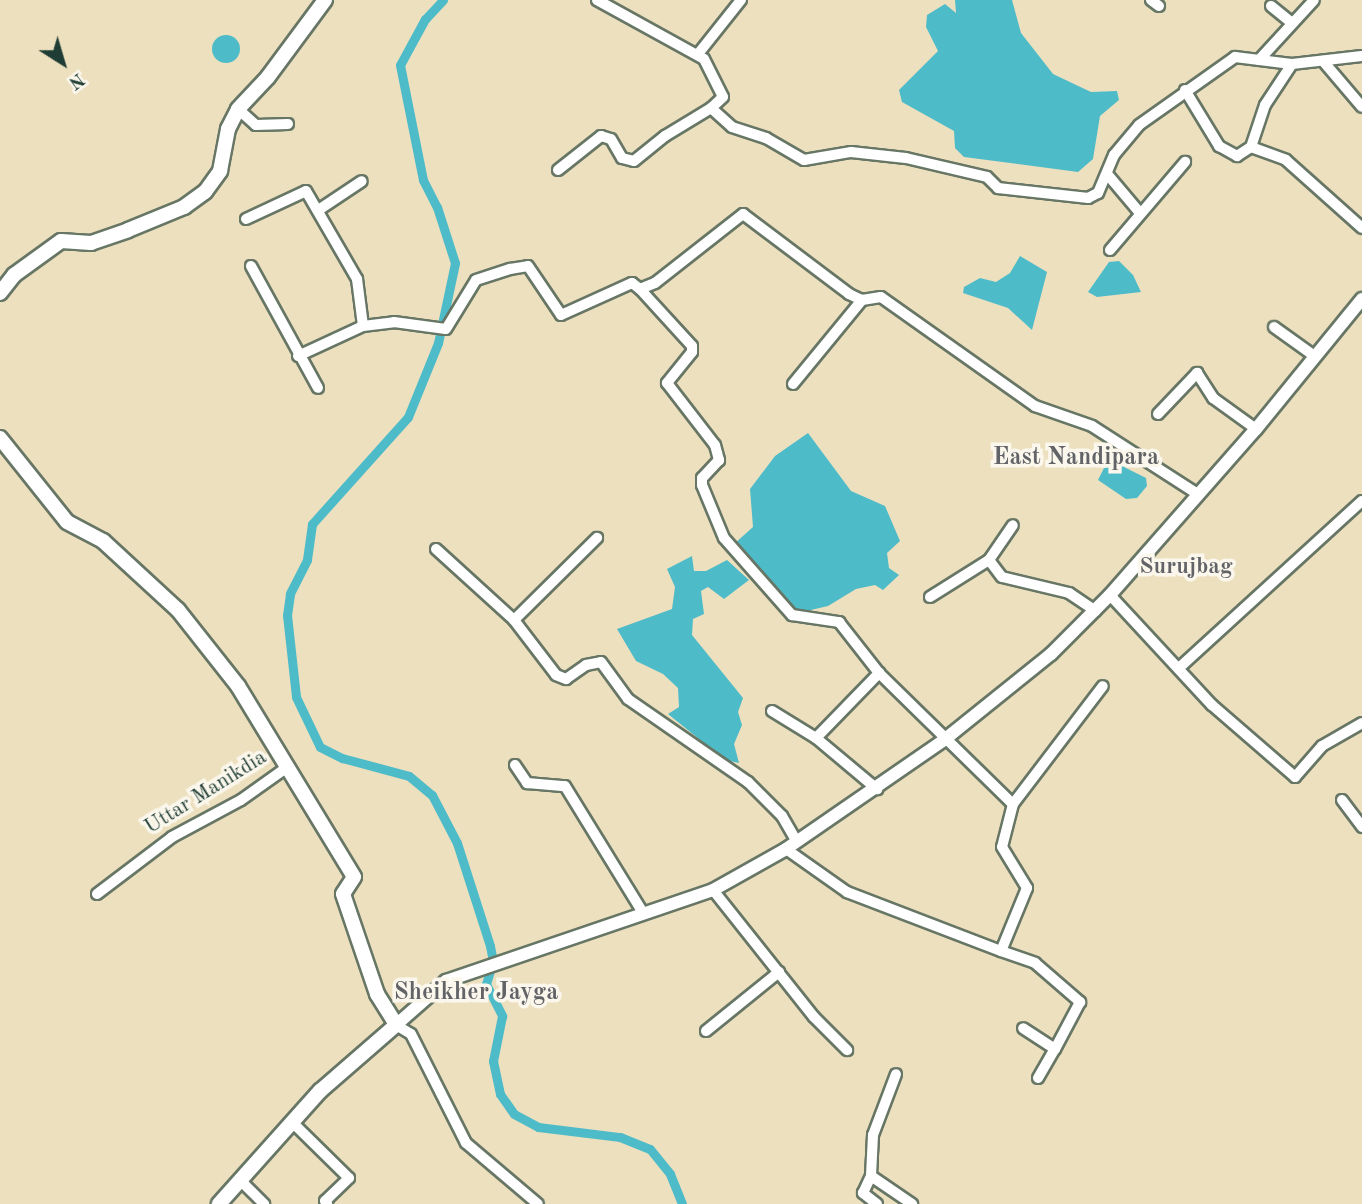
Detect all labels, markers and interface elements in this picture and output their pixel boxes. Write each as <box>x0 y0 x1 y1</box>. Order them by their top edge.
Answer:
north arrow <box>28 28 98 98</box>
text: N <box>64 68 87 92</box>
district label: East Nandipara <box>993 445 1159 473</box>
district label: Surujbag <box>1139 553 1233 581</box>
street label: Uttar Manikdia <box>140 746 272 840</box>
district label: Sheikher Jayga <box>394 980 558 1008</box>

